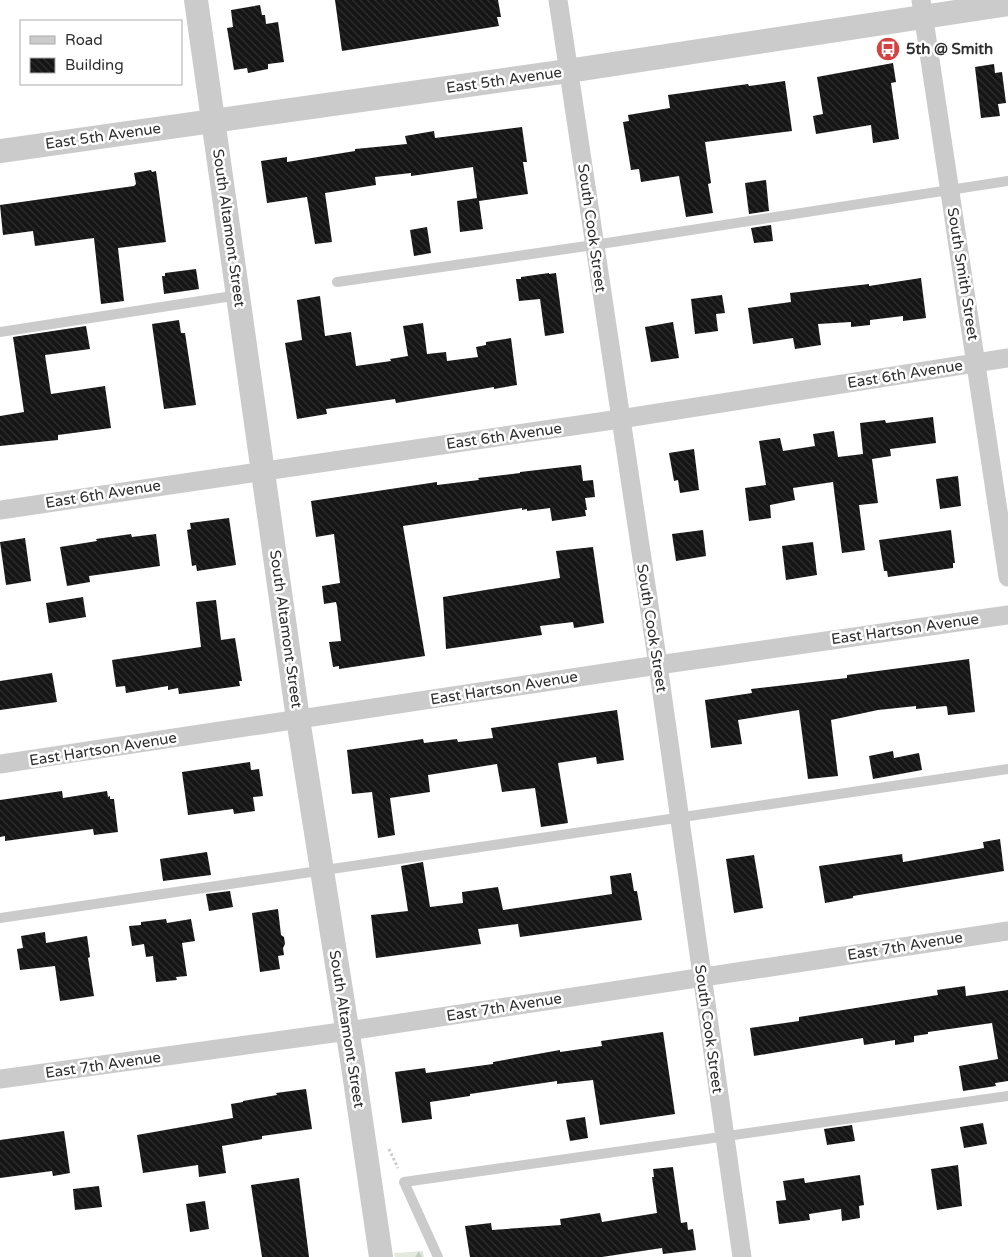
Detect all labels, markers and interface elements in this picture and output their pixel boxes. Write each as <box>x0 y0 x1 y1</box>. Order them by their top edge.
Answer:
legend <box>20 20 182 85</box>
text: Road <box>65 31 103 49</box>
bus stop icon: 5th @ Smith <box>875 36 901 62</box>
place label: 5th @ Smith <box>906 40 993 58</box>
text: Building <box>65 56 124 74</box>
street label: East 5th Avenue <box>445 63 563 97</box>
street label: East 5th Avenue <box>44 119 162 153</box>
street label: South Altamont Street <box>209 148 249 309</box>
street label: South Cook Street <box>574 163 610 294</box>
street label: South Smith Street <box>944 206 982 342</box>
street label: East 6th Avenue <box>846 356 964 392</box>
street label: East 6th Avenue <box>445 419 563 453</box>
street label: East 6th Avenue <box>44 476 162 512</box>
street label: South Altamont Street <box>266 549 306 710</box>
street label: South Cook Street <box>633 563 671 694</box>
street label: East Hartson Avenue <box>830 610 980 648</box>
street label: East Hartson Avenue <box>429 667 579 709</box>
street label: East Hartson Avenue <box>28 728 178 770</box>
street label: East 7th Avenue <box>846 928 964 964</box>
street label: South Altamont Street <box>326 949 368 1109</box>
street label: South Cook Street <box>691 964 727 1095</box>
street label: East 7th Avenue <box>445 989 563 1025</box>
street label: East 7th Avenue <box>44 1048 162 1082</box>

